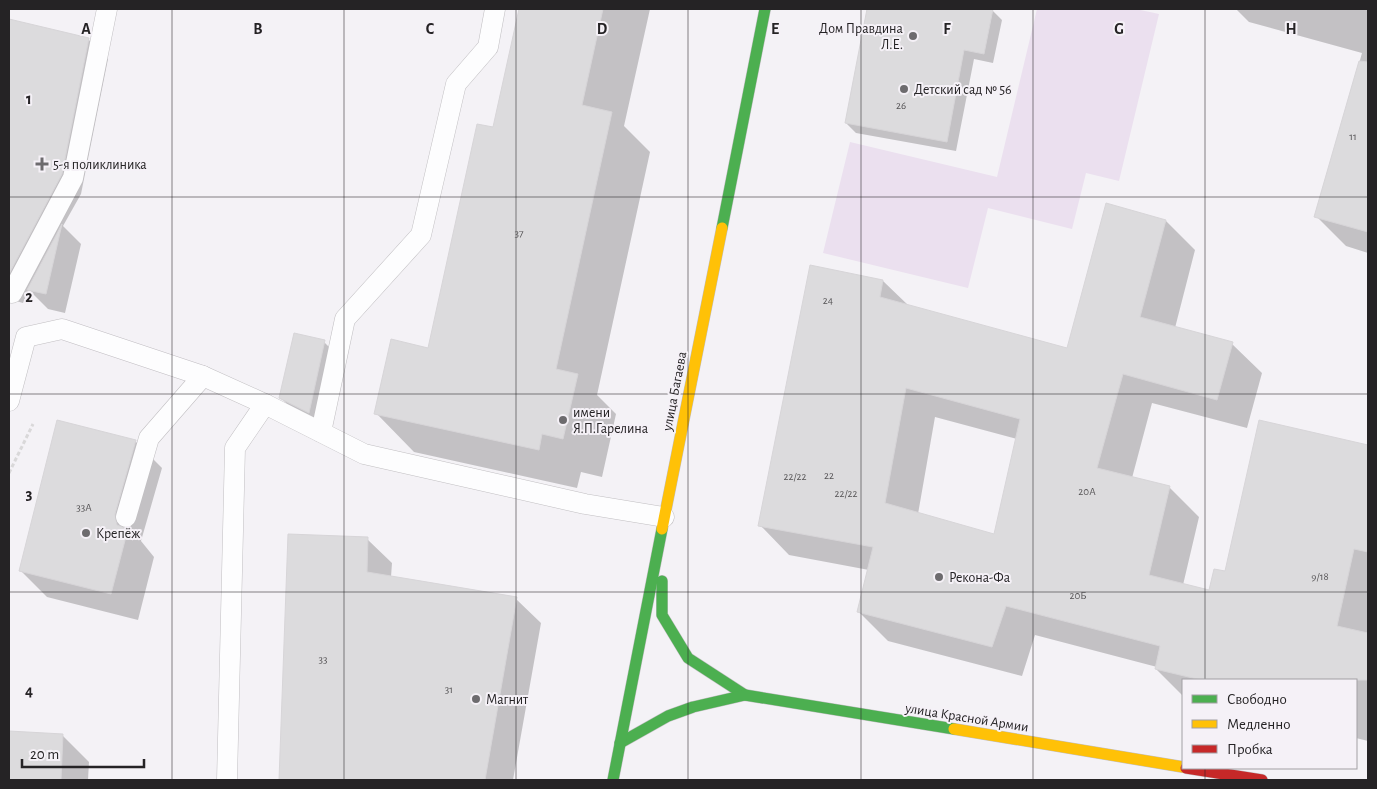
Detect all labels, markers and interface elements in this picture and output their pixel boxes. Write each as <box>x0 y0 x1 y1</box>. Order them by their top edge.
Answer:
text: A <box>81 21 91 37</box>
text: B <box>253 21 263 37</box>
text: C <box>426 21 435 37</box>
text: D <box>597 21 608 37</box>
text: E <box>771 21 779 37</box>
text: F <box>943 21 951 37</box>
text: G <box>1114 21 1124 37</box>
text: H <box>1285 21 1297 37</box>
place label: Дом Правдина Л.Е. <box>819 22 904 52</box>
marker: Дом Правдина Л.Е. <box>907 30 919 42</box>
marker: Детский сад № 56 <box>898 83 910 95</box>
place label: Детский сад № 56 <box>914 83 1012 97</box>
text: 1 <box>26 91 32 107</box>
house number: 26 <box>896 100 906 111</box>
house number: 11 <box>1349 131 1357 142</box>
marker: 5-я поликлиника <box>35 157 49 171</box>
place label: 5-я поликлиника <box>53 158 147 172</box>
house number: 37 <box>514 228 524 239</box>
text: 2 <box>25 289 33 305</box>
house number: 24 <box>823 295 833 306</box>
street label: улица Багаева <box>660 350 690 433</box>
place label: имени Я.П.Гарелина <box>573 406 649 436</box>
marker: имени Я.П.Гарелина <box>557 414 569 426</box>
house number: 22 <box>824 470 834 481</box>
house number: 22/22 <box>783 471 807 482</box>
text: 3 <box>26 486 33 502</box>
house number: 20А <box>1078 486 1096 497</box>
house number: 22/22 <box>834 488 858 499</box>
house number: 33А <box>76 502 92 513</box>
marker: Крепёж <box>80 527 92 539</box>
place label: Крепёж <box>96 527 140 541</box>
marker: Рекона-Фа <box>933 571 945 583</box>
place label: Рекона-Фа <box>949 571 1011 585</box>
house number: 9/18 <box>1311 571 1329 582</box>
house number: 20Б <box>1069 590 1087 601</box>
house number: 33 <box>318 654 328 665</box>
legend <box>1182 679 1357 769</box>
text: 4 <box>25 683 33 699</box>
house number: 31 <box>445 684 453 695</box>
text: Свободно <box>1227 692 1287 707</box>
marker: Магнит <box>470 693 482 705</box>
place label: Магнит <box>486 693 529 707</box>
street label: улица Красной Армии <box>903 701 1029 735</box>
text: Медленно <box>1227 717 1291 732</box>
scale bar <box>22 736 145 768</box>
text: Пробка <box>1227 742 1273 757</box>
text: 20 m <box>30 747 59 762</box>

